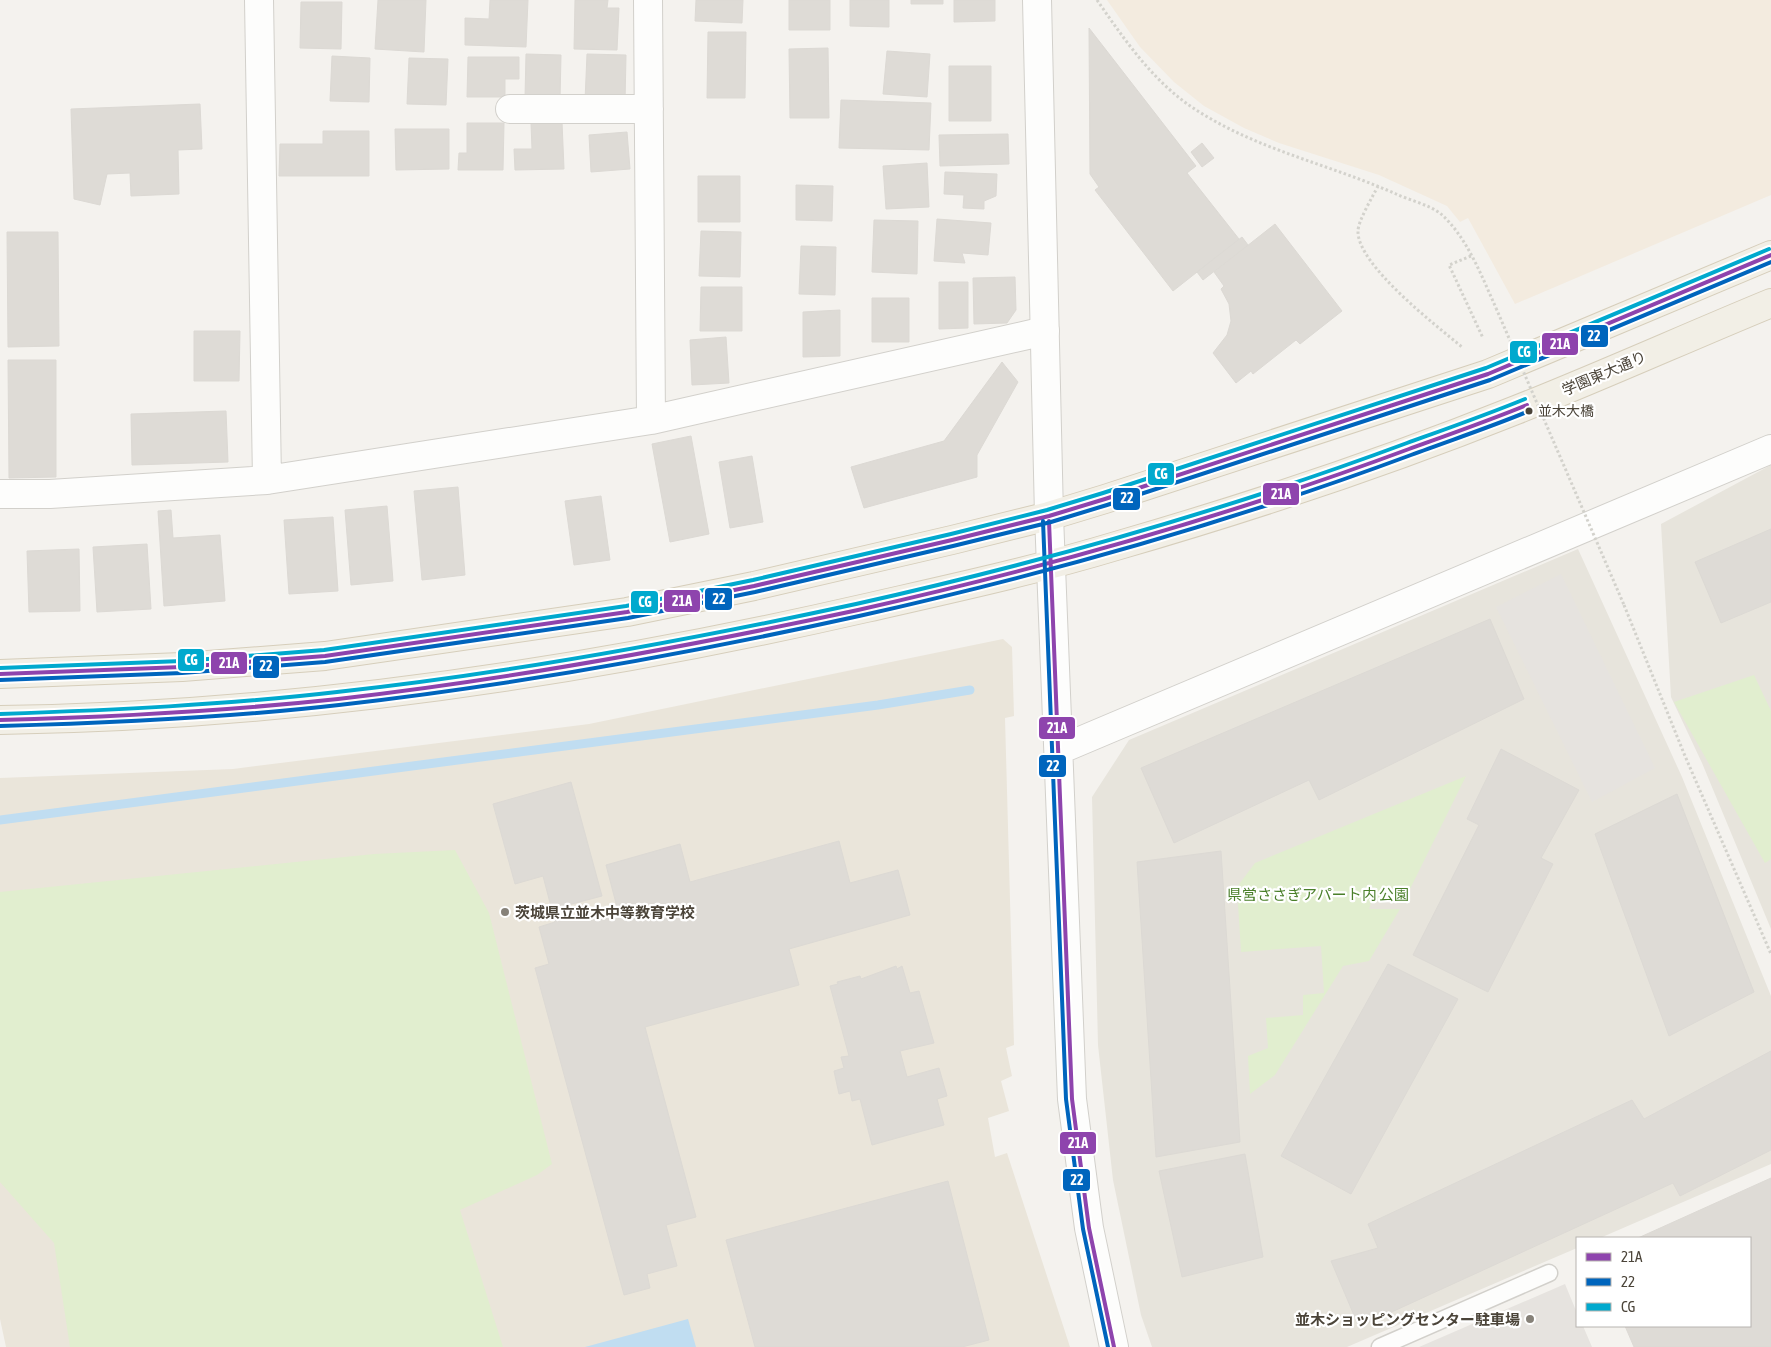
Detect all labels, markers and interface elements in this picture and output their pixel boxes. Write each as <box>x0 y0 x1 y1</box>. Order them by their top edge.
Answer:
line badge: 22 <box>1580 324 1609 348</box>
text: 22 <box>1587 328 1601 344</box>
line badge: 21A <box>1541 332 1579 356</box>
text: 21A <box>1550 336 1570 352</box>
line badge: CG <box>1509 340 1538 364</box>
text: CG <box>1517 344 1531 360</box>
street label: 学園東大通り <box>1559 348 1649 398</box>
place label: 並木大橋 <box>1538 403 1594 419</box>
marker: 並木大橋 <box>1524 406 1534 416</box>
line badge: CG <box>1147 462 1175 486</box>
text: CG <box>1154 466 1168 482</box>
line badge: 21A <box>1262 482 1300 506</box>
text: 21A <box>1271 486 1291 502</box>
line badge: 22 <box>1112 487 1141 511</box>
text: 22 <box>1120 490 1134 506</box>
line badge: 22 <box>704 587 733 611</box>
line badge: 21A <box>663 589 701 613</box>
line badge: CG <box>630 590 659 614</box>
text: 22 <box>712 591 726 607</box>
text: 21A <box>672 593 692 609</box>
text: CG <box>638 594 652 610</box>
line badge: CG <box>177 648 205 672</box>
line badge: 21A <box>210 651 248 675</box>
text: CG <box>184 652 198 668</box>
text: 21A <box>219 655 239 671</box>
line badge: 22 <box>252 655 280 679</box>
text: 22 <box>259 658 273 674</box>
line badge: 21A <box>1038 716 1076 740</box>
text: 21A <box>1047 720 1067 736</box>
line badge: 22 <box>1038 754 1067 778</box>
text: 22 <box>1046 758 1060 774</box>
park label: 県営ささぎアパート内 公園 <box>1227 886 1409 903</box>
place label: 茨城県立並木中等教育学校 <box>515 904 695 921</box>
marker: 茨城県立並木中等教育学校 <box>499 906 511 918</box>
line badge: 21A <box>1059 1131 1097 1155</box>
text: 21A <box>1068 1135 1088 1151</box>
line badge: 22 <box>1062 1168 1091 1192</box>
text: 22 <box>1070 1172 1084 1188</box>
legend <box>1576 1237 1751 1327</box>
text: 21A <box>1621 1248 1643 1265</box>
text: 22 <box>1621 1273 1635 1290</box>
text: CG <box>1621 1298 1635 1315</box>
place label: 並木ショッピングセンター駐車場 <box>1295 1311 1520 1328</box>
marker: 並木ショッピングセンター駐車場 <box>1524 1313 1536 1325</box>

